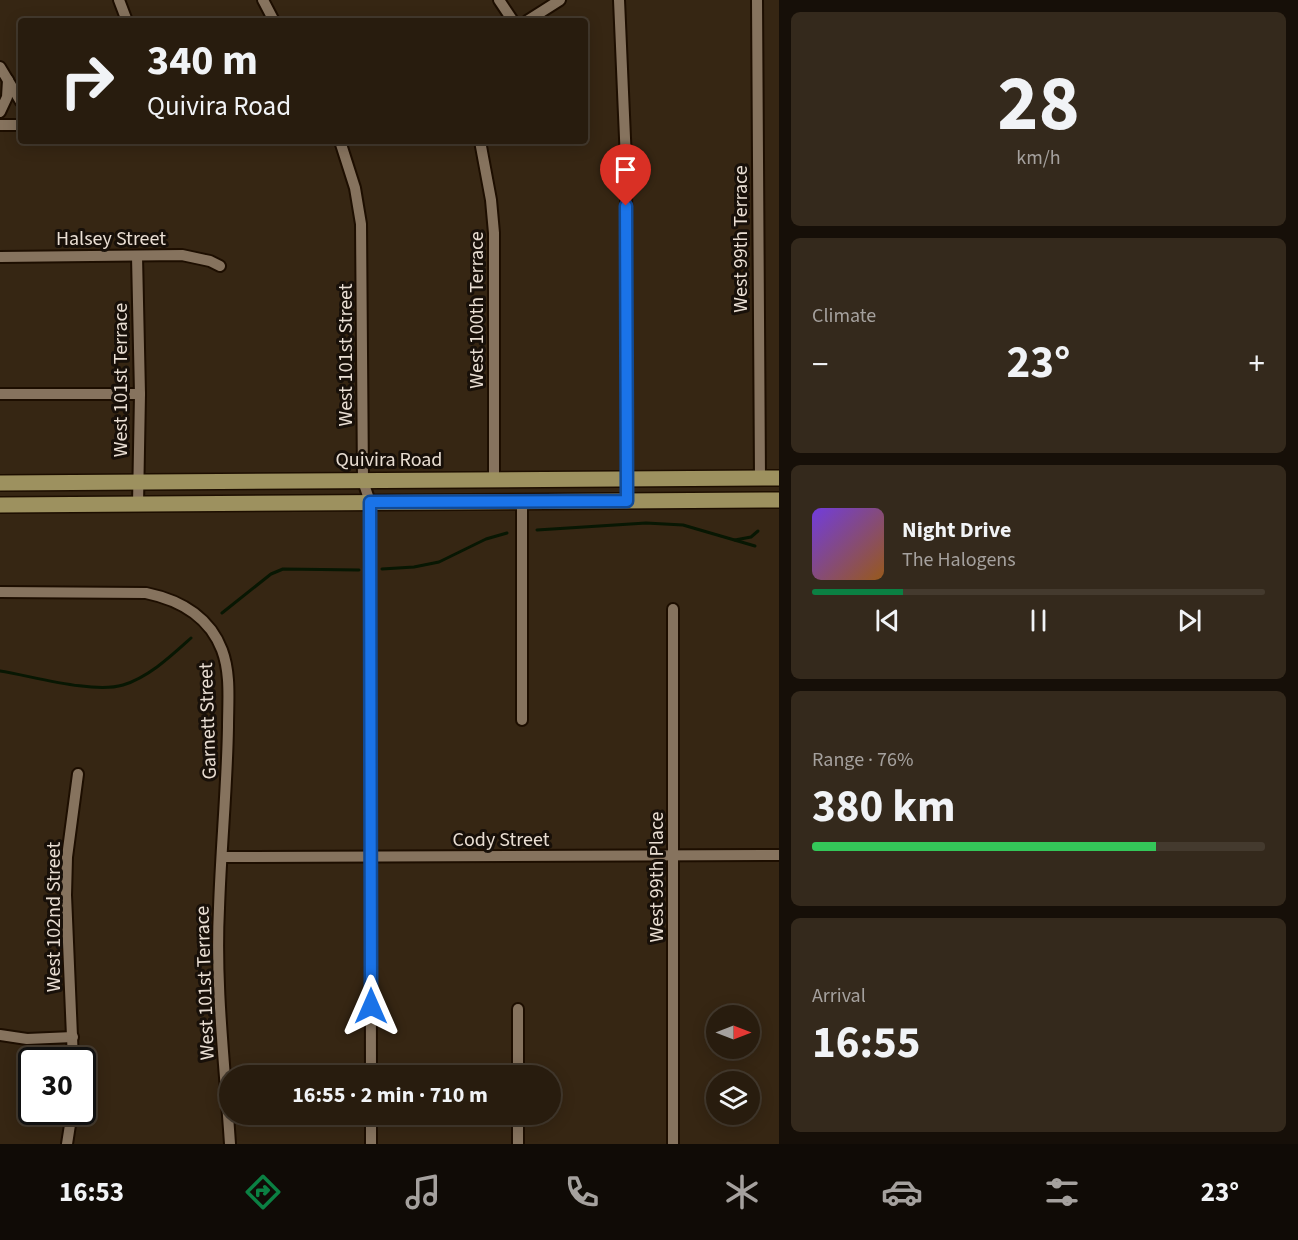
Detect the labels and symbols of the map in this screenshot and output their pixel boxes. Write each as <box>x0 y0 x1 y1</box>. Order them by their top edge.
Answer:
pin <box>600 144 651 206</box>
street label: West 99th Terrace <box>727 165 755 313</box>
street label: Halsey Street <box>56 225 166 253</box>
street label: West 100th Terrace <box>463 231 491 389</box>
street label: West 101st Street <box>332 283 360 427</box>
street label: West 101st Terrace <box>107 303 135 457</box>
street label: Quivira Road <box>336 446 442 474</box>
street label: Garnett Street <box>192 662 224 780</box>
street label: West 99th Place <box>643 811 671 943</box>
street label: Cody Street <box>453 826 550 854</box>
street label: West 102nd Street <box>40 842 68 992</box>
street label: West 101st Terrace <box>188 905 222 1061</box>
position arrow <box>339 974 403 1038</box>
north arrow <box>706 1005 760 1059</box>
speed limit sign: 30 <box>18 1047 96 1125</box>

